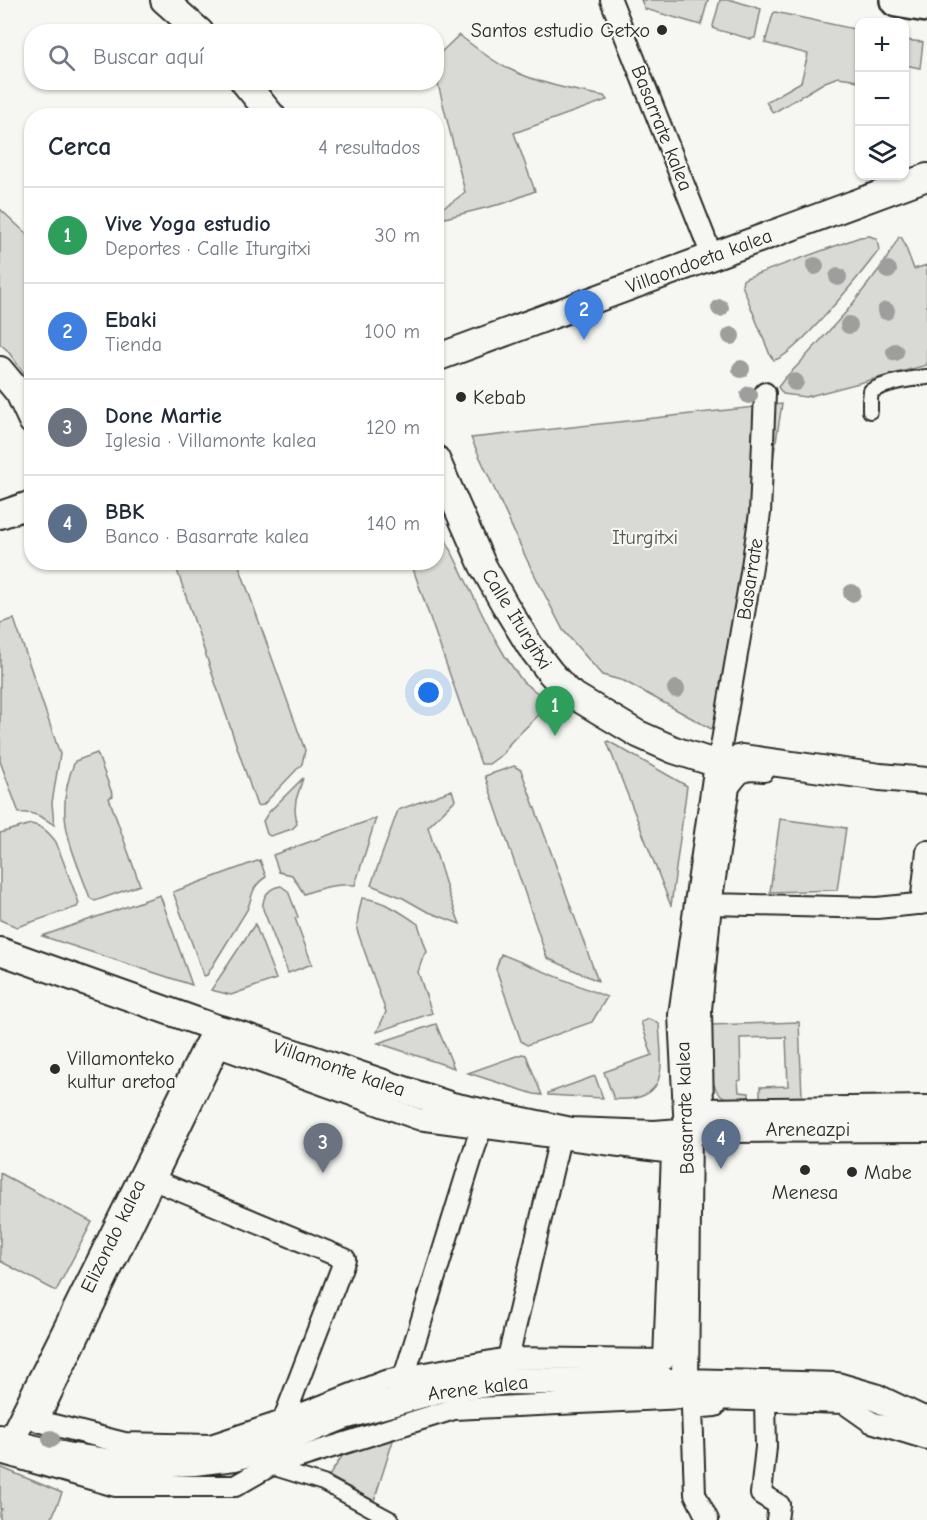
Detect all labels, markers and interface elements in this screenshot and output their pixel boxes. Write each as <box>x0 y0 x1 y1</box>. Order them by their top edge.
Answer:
map controls <box>855 18 909 180</box>
button: + <box>855 18 909 72</box>
place label: Santos estudio Getxo <box>471 19 650 42</box>
marker: Santos estudio Getxo <box>655 23 669 37</box>
search box <box>24 24 444 90</box>
icon: search <box>45 41 78 74</box>
text: Buscar aquí <box>93 44 204 70</box>
street label: Basarrate kalea <box>626 62 698 194</box>
button: − <box>855 72 909 126</box>
button: layers <box>855 126 909 180</box>
text: Cerca <box>48 132 112 162</box>
text: 4 resultados <box>318 136 420 159</box>
text: Vive Yoga estudio <box>105 211 271 237</box>
text: 1 <box>64 224 71 247</box>
text: 30 m <box>374 224 420 247</box>
street label: Villaondoeta kalea <box>623 224 775 298</box>
text: Deportes · Calle Iturgitxi <box>105 237 311 260</box>
pin: 2 <box>564 290 604 340</box>
text: Ebaki <box>105 307 157 333</box>
text: 2 <box>63 320 72 343</box>
text: 100 m <box>365 320 420 343</box>
text: Tienda <box>105 333 162 356</box>
place label: Kebab <box>473 386 526 409</box>
marker: Kebab <box>454 390 468 404</box>
text: Done Martie <box>105 403 222 429</box>
text: 3 <box>63 416 72 439</box>
text: 120 m <box>366 416 420 439</box>
text: Iglesia · Villamonte kalea <box>105 429 317 452</box>
text: BBK <box>105 499 144 525</box>
text: 4 <box>63 512 72 535</box>
text: 140 m <box>367 512 420 535</box>
text: Banco · Basarrate kalea <box>105 525 309 548</box>
park label: Iturgitxi <box>612 526 678 549</box>
street label: Basarrate <box>732 537 768 621</box>
street label: Calle Iturgitxi <box>477 565 557 673</box>
your location <box>414 678 443 707</box>
pin: 1 <box>536 686 574 736</box>
street label: Villamonte kalea <box>270 1035 408 1101</box>
street label: Basarrate kalea <box>671 1041 699 1175</box>
place label: Villamonteko kultur aretoa <box>67 1047 176 1093</box>
marker: Villamonteko kultur aretoa <box>48 1062 62 1076</box>
street label: Areneazpi <box>766 1118 850 1141</box>
pin: 4 <box>702 1120 740 1169</box>
pin: 3 <box>304 1124 342 1173</box>
place label: Mabe <box>864 1161 912 1184</box>
marker: Menesa <box>798 1163 812 1177</box>
marker: Mabe <box>845 1165 859 1179</box>
street label: Elizondo kalea <box>76 1176 150 1296</box>
place label: Menesa <box>772 1181 838 1204</box>
street label: Arene kalea <box>426 1370 530 1406</box>

